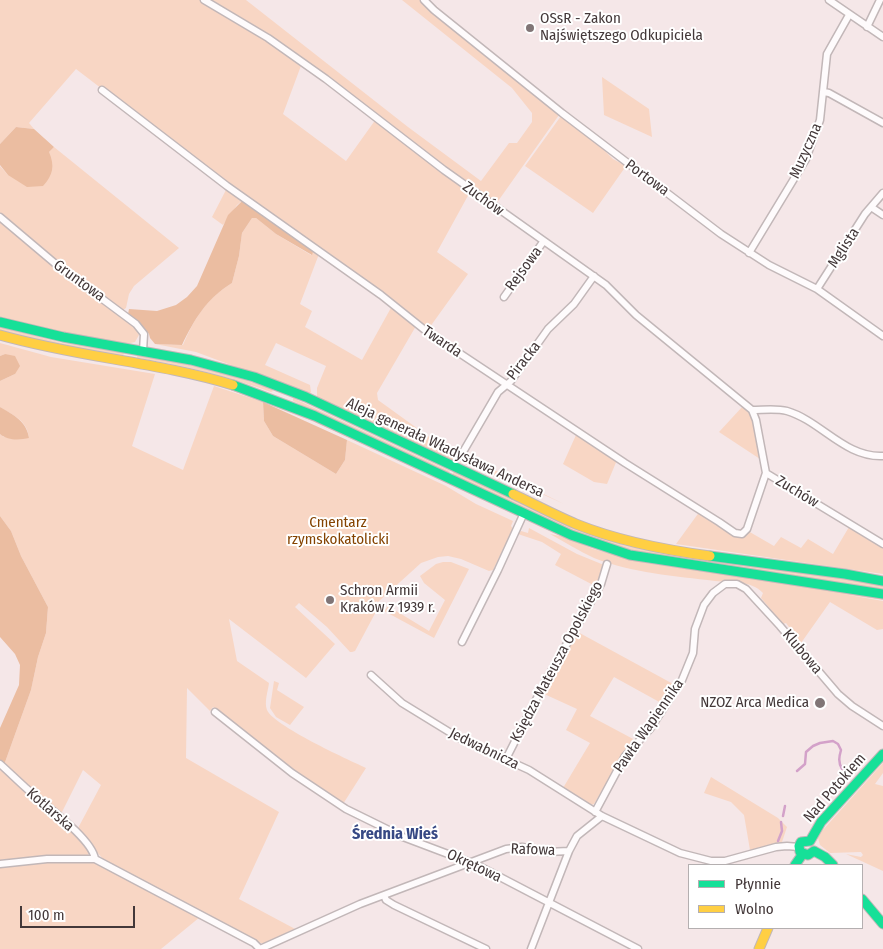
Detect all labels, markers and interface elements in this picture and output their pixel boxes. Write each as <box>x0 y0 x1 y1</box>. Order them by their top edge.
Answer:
place label: OSsR - Zakon Najświętszego Odkupiciela <box>540 10 703 45</box>
marker: OSsR - Zakon Najświętszego Odkupiciela <box>524 22 536 34</box>
street label: Muzyczna <box>786 121 826 181</box>
street label: Portowa <box>621 156 673 200</box>
street label: Zuchów <box>459 178 507 220</box>
street label: Mglista <box>824 225 864 271</box>
street label: Rejsowa <box>502 243 546 295</box>
street label: Gruntowa <box>50 256 108 306</box>
street label: Twarda <box>419 322 465 362</box>
street label: Piracka <box>503 338 545 384</box>
street label: Aleja generała Władysława Andersa <box>343 394 547 502</box>
street label: Zuchów <box>772 472 822 512</box>
park label: Cmentarz rzymskokatolicki <box>287 514 389 549</box>
street label: Księdza Mateusza Opolskiego <box>507 578 607 746</box>
place label: Schron Armii Kraków z 1939 r. <box>340 582 435 617</box>
marker: Schron Armii Kraków z 1939 r. <box>324 594 336 606</box>
street label: Klubowa <box>778 626 826 678</box>
street label: Pawła Wapiennika <box>610 676 688 776</box>
place label: NZOZ Arca Medica <box>700 694 809 712</box>
marker: NZOZ Arca Medica <box>813 696 827 710</box>
street label: Jedwabnicza <box>446 724 522 774</box>
street label: Nad Potokiem <box>800 750 870 826</box>
street label: Kotlarska <box>23 784 77 836</box>
district label: Średnia Wieś <box>352 825 438 845</box>
street label: Rafowa <box>510 840 556 860</box>
street label: Okrętowa <box>444 846 504 886</box>
legend <box>688 864 863 929</box>
text: Płynnie <box>735 875 781 893</box>
scale bar <box>22 896 138 928</box>
text: Wolno <box>735 900 774 918</box>
text: 100 m <box>28 906 65 924</box>

